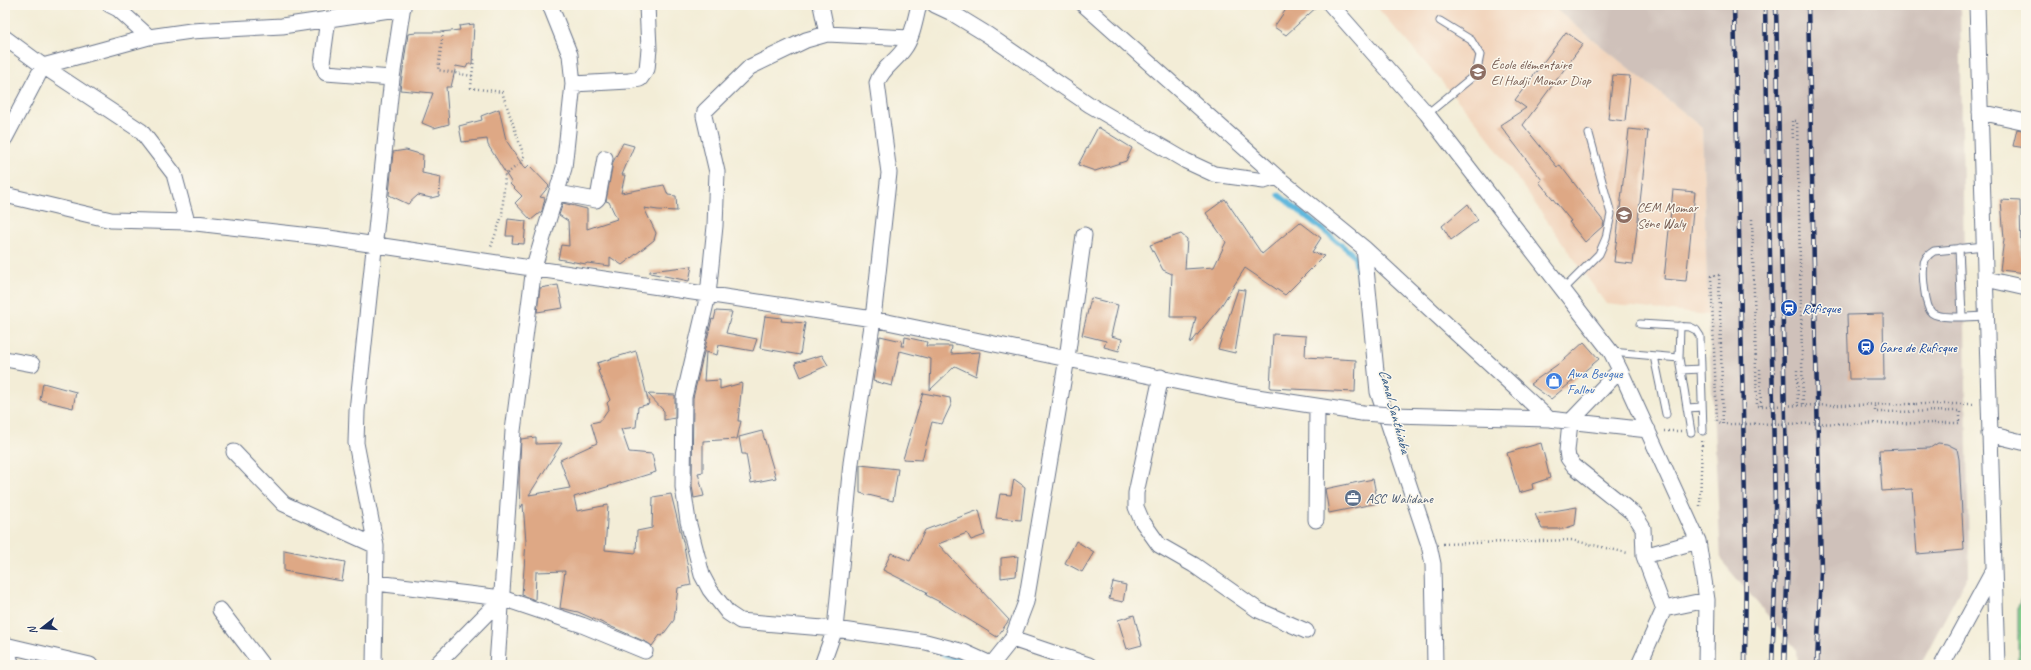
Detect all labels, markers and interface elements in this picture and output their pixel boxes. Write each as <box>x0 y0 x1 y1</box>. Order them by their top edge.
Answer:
place label: École élémentaire El Hadji Momar Diop <box>1491 56 1592 89</box>
school or university icon: École élémentaire El Hadji Momar Diop <box>1468 62 1488 82</box>
place label: CEM Momar Séne Waly <box>1637 199 1699 232</box>
school or university icon: CEM Momar Séne Waly <box>1614 205 1634 225</box>
station icon: Rufisque <box>1779 298 1799 318</box>
place label: Rufisque <box>1802 300 1842 317</box>
station icon: Gare de Rufisque <box>1856 337 1876 357</box>
place label: Gare de Rufisque <box>1879 339 1958 356</box>
place label: Awa Beugue Fallou <box>1567 365 1624 398</box>
water label: Canal Santhiaba <box>1374 367 1415 457</box>
shop icon: Awa Beugue Fallou <box>1544 371 1564 391</box>
office icon: ASC Walidane <box>1343 488 1363 508</box>
place label: ASC Walidane <box>1366 490 1434 507</box>
north arrow <box>22 608 62 648</box>
text: N <box>24 624 40 636</box>

